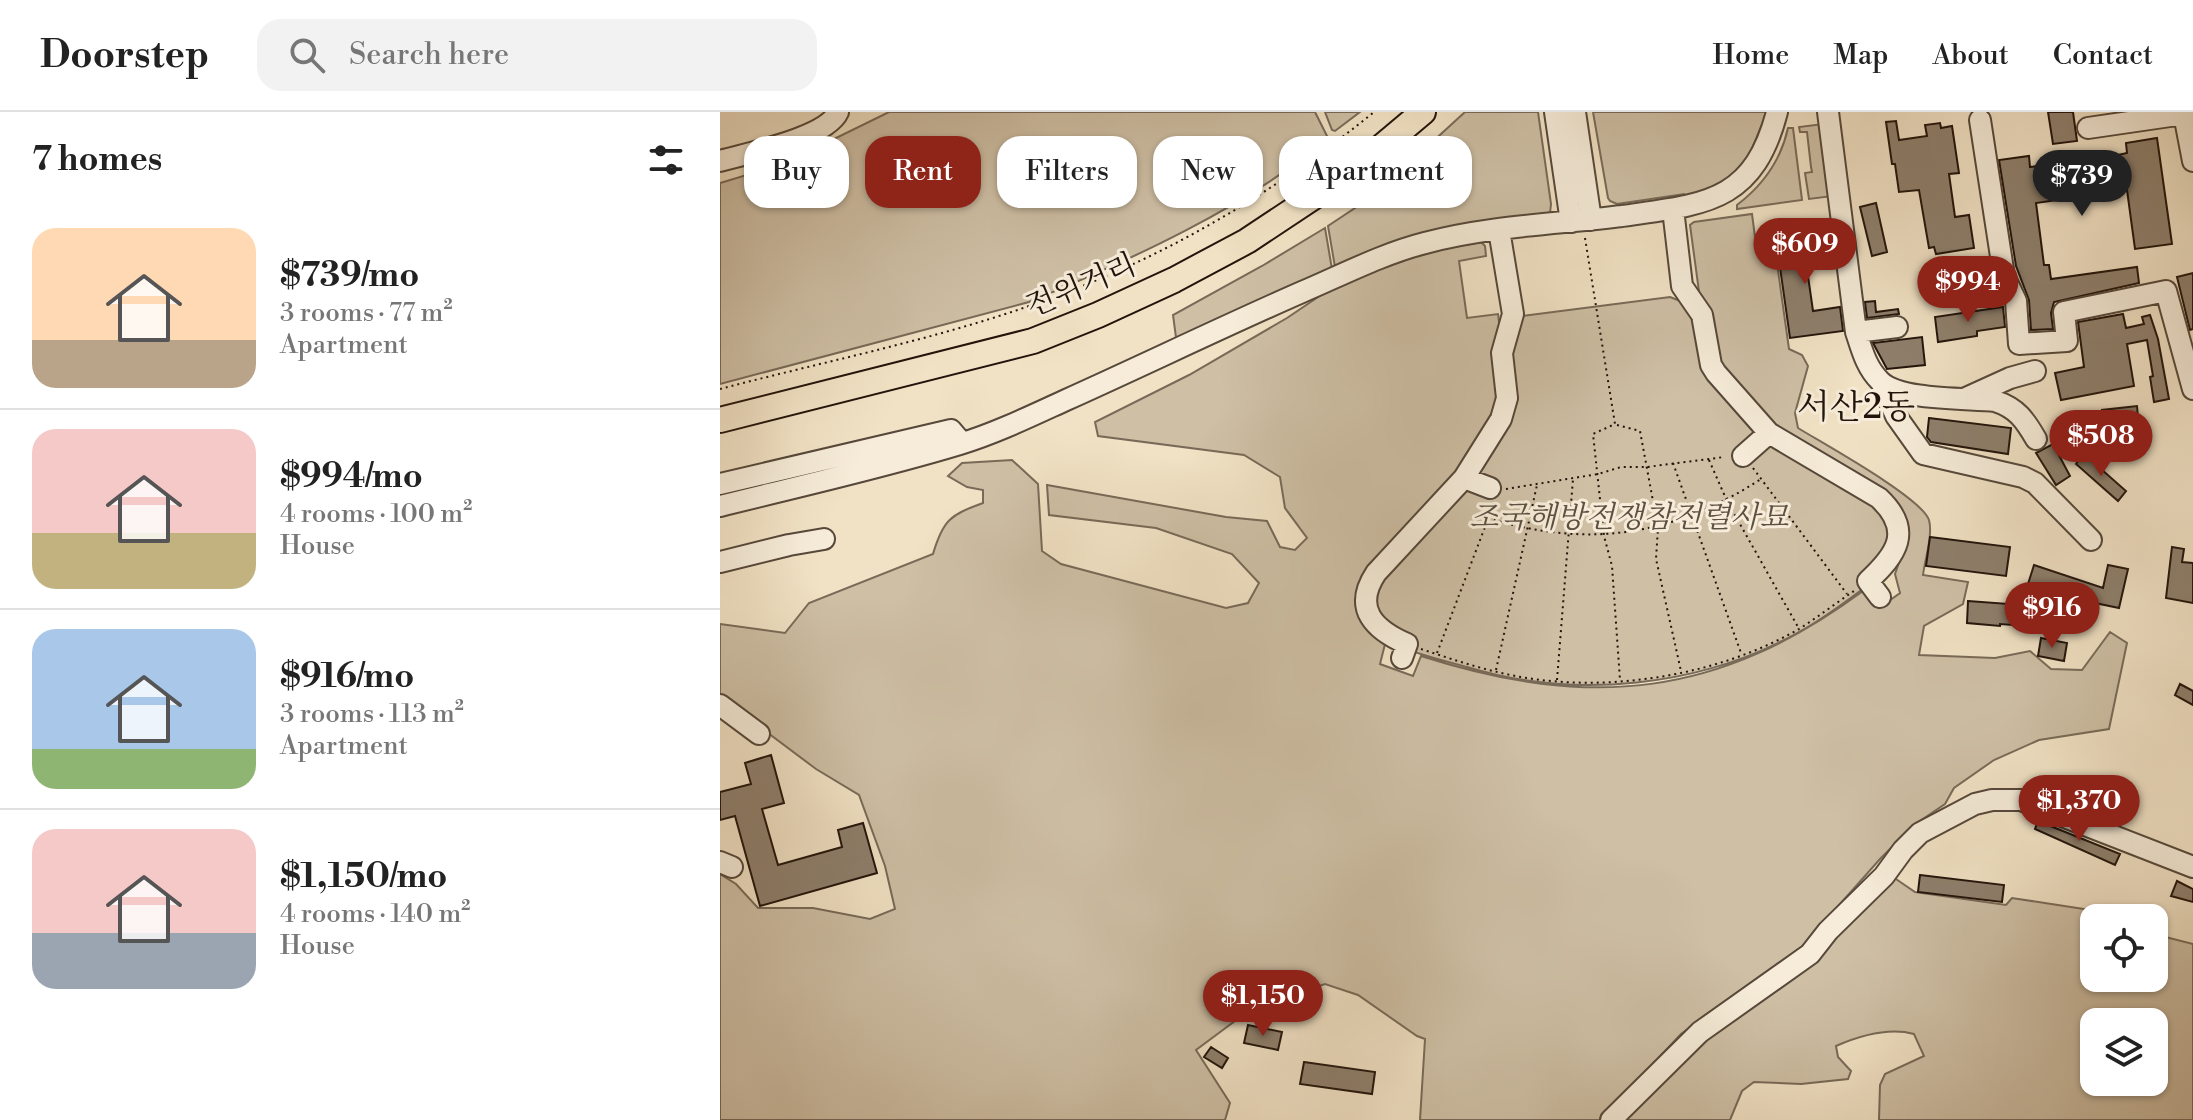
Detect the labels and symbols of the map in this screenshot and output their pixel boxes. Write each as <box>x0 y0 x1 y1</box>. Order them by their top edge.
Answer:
pin: $739 <box>2035 150 2129 218</box>
pin: $609 <box>1758 218 1852 286</box>
street label: 전위거리 <box>1021 246 1142 326</box>
pin: $994 <box>1921 256 2015 324</box>
district label: 서산2동 <box>1797 387 1915 429</box>
pin: $508 <box>2054 410 2148 478</box>
park label: 조국해방전쟁참전렬사묘 <box>1470 499 1789 537</box>
pin: $916 <box>2005 582 2099 650</box>
pin: $1,370 <box>2014 775 2144 843</box>
pin: $1,150 <box>1198 970 1328 1038</box>

